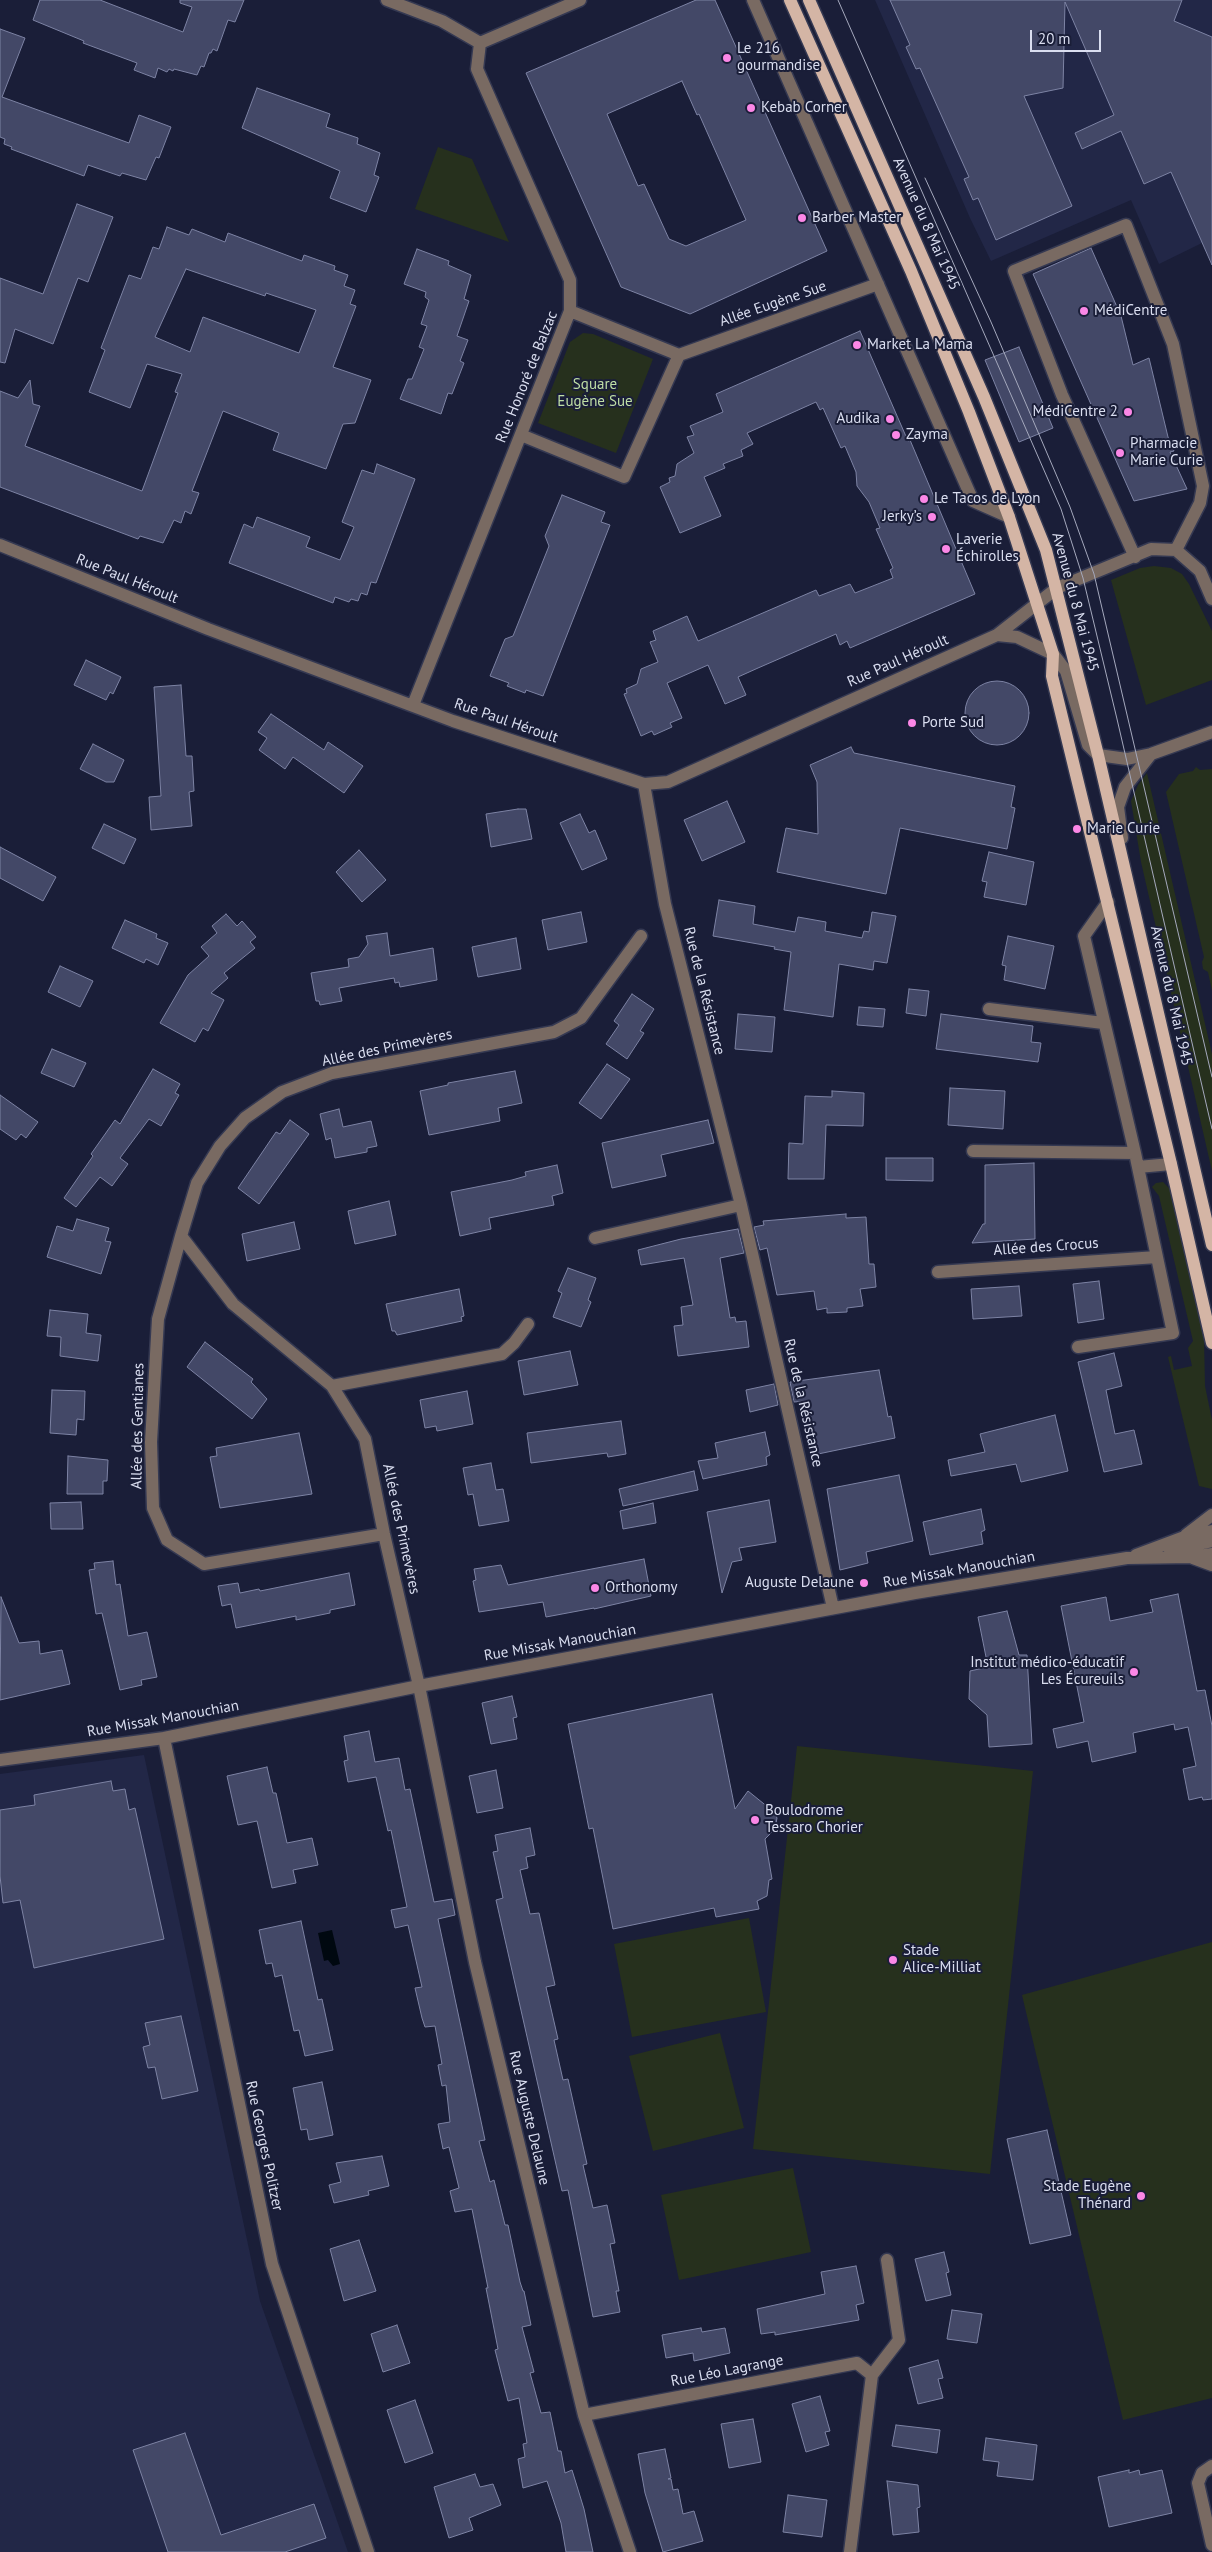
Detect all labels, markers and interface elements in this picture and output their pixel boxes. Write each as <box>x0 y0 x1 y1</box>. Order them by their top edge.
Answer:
scale bar <box>1032 20 1103 52</box>
text: 20 m <box>1038 29 1071 48</box>
place label: Le 216 gourmandise <box>737 40 820 75</box>
marker: Le 216 gourmandise <box>721 52 733 64</box>
place label: Kebab Corner <box>761 99 847 117</box>
marker: Kebab Corner <box>745 102 757 114</box>
street label: Avenue du 8 Mai 1945 <box>889 155 963 293</box>
place label: Barber Master <box>812 209 901 227</box>
marker: Barber Master <box>796 212 808 224</box>
street label: Allée Eugène Sue <box>717 277 829 331</box>
place label: MédiCentre <box>1094 302 1167 320</box>
marker: MédiCentre <box>1078 305 1090 317</box>
street label: Rue Honoré de Balzac <box>492 308 562 446</box>
place label: Market La Mama <box>867 336 973 354</box>
marker: Market La Mama <box>851 339 863 351</box>
park label: Square Eugène Sue <box>557 376 633 411</box>
place label: MédiCentre 2 <box>1033 403 1118 421</box>
marker: MédiCentre 2 <box>1122 406 1134 418</box>
place label: Audika <box>836 410 880 428</box>
marker: Audika <box>884 413 896 425</box>
place label: Zayma <box>906 426 948 444</box>
marker: Zayma <box>890 429 902 441</box>
place label: Pharmacie Marie Curie <box>1130 435 1203 470</box>
marker: Pharmacie Marie Curie <box>1114 447 1126 459</box>
place label: Le Tacos de Lyon <box>934 490 1041 508</box>
marker: Le Tacos de Lyon <box>918 493 930 505</box>
place label: Jerky’s <box>883 508 922 526</box>
marker: Jerky’s <box>926 511 938 523</box>
place label: Laverie Échirolles <box>956 531 1019 566</box>
street label: Avenue du 8 Mai 1945 <box>1048 531 1102 673</box>
marker: Laverie Échirolles <box>940 543 952 555</box>
street label: Rue Paul Héroult <box>73 550 181 608</box>
street label: Rue Paul Héroult <box>845 631 951 691</box>
street label: Rue Paul Héroult <box>452 695 560 747</box>
place label: Porte Sud <box>922 714 984 732</box>
marker: Porte Sud <box>906 717 918 729</box>
place label: Marie Curie <box>1087 820 1160 838</box>
marker: Marie Curie <box>1071 823 1083 835</box>
street label: Avenue du 8 Mai 1945 <box>1146 924 1196 1068</box>
street label: Rue de la Résistance <box>679 925 729 1057</box>
street label: Allée des Primevères <box>320 1025 454 1071</box>
street label: Allée des Crocus <box>993 1234 1099 1260</box>
street label: Rue de la Résistance <box>779 1337 827 1469</box>
street label: Allée des Gentianes <box>128 1363 148 1489</box>
street label: Allée des Primevères <box>378 1462 424 1596</box>
street label: Rue Missak Manouchian <box>882 1548 1036 1592</box>
place label: Auguste Delaune <box>745 1574 854 1592</box>
marker: Auguste Delaune <box>858 1577 870 1589</box>
place label: Orthonomy <box>605 1579 678 1597</box>
marker: Orthonomy <box>589 1582 601 1594</box>
street label: Rue Missak Manouchian <box>483 1621 637 1665</box>
place label: Institut médico-éducatif Les Écureuils <box>970 1654 1124 1689</box>
marker: Institut médico-éducatif Les Écureuils <box>1128 1666 1140 1678</box>
street label: Rue Missak Manouchian <box>86 1697 240 1741</box>
place label: Boulodrome Tessaro Chorier <box>765 1802 863 1837</box>
marker: Boulodrome Tessaro Chorier <box>749 1814 761 1826</box>
place label: Stade Alice-Milliat <box>903 1942 981 1977</box>
marker: Stade Alice-Milliat <box>887 1954 899 1966</box>
street label: Rue Auguste Delaune <box>505 2049 553 2187</box>
street label: Rue Georges Politzer <box>241 2079 287 2213</box>
place label: Stade Eugène Thénard <box>1043 2178 1131 2213</box>
marker: Stade Eugène Thénard <box>1135 2190 1147 2202</box>
street label: Rue Léo Lagrange <box>669 2351 785 2391</box>

